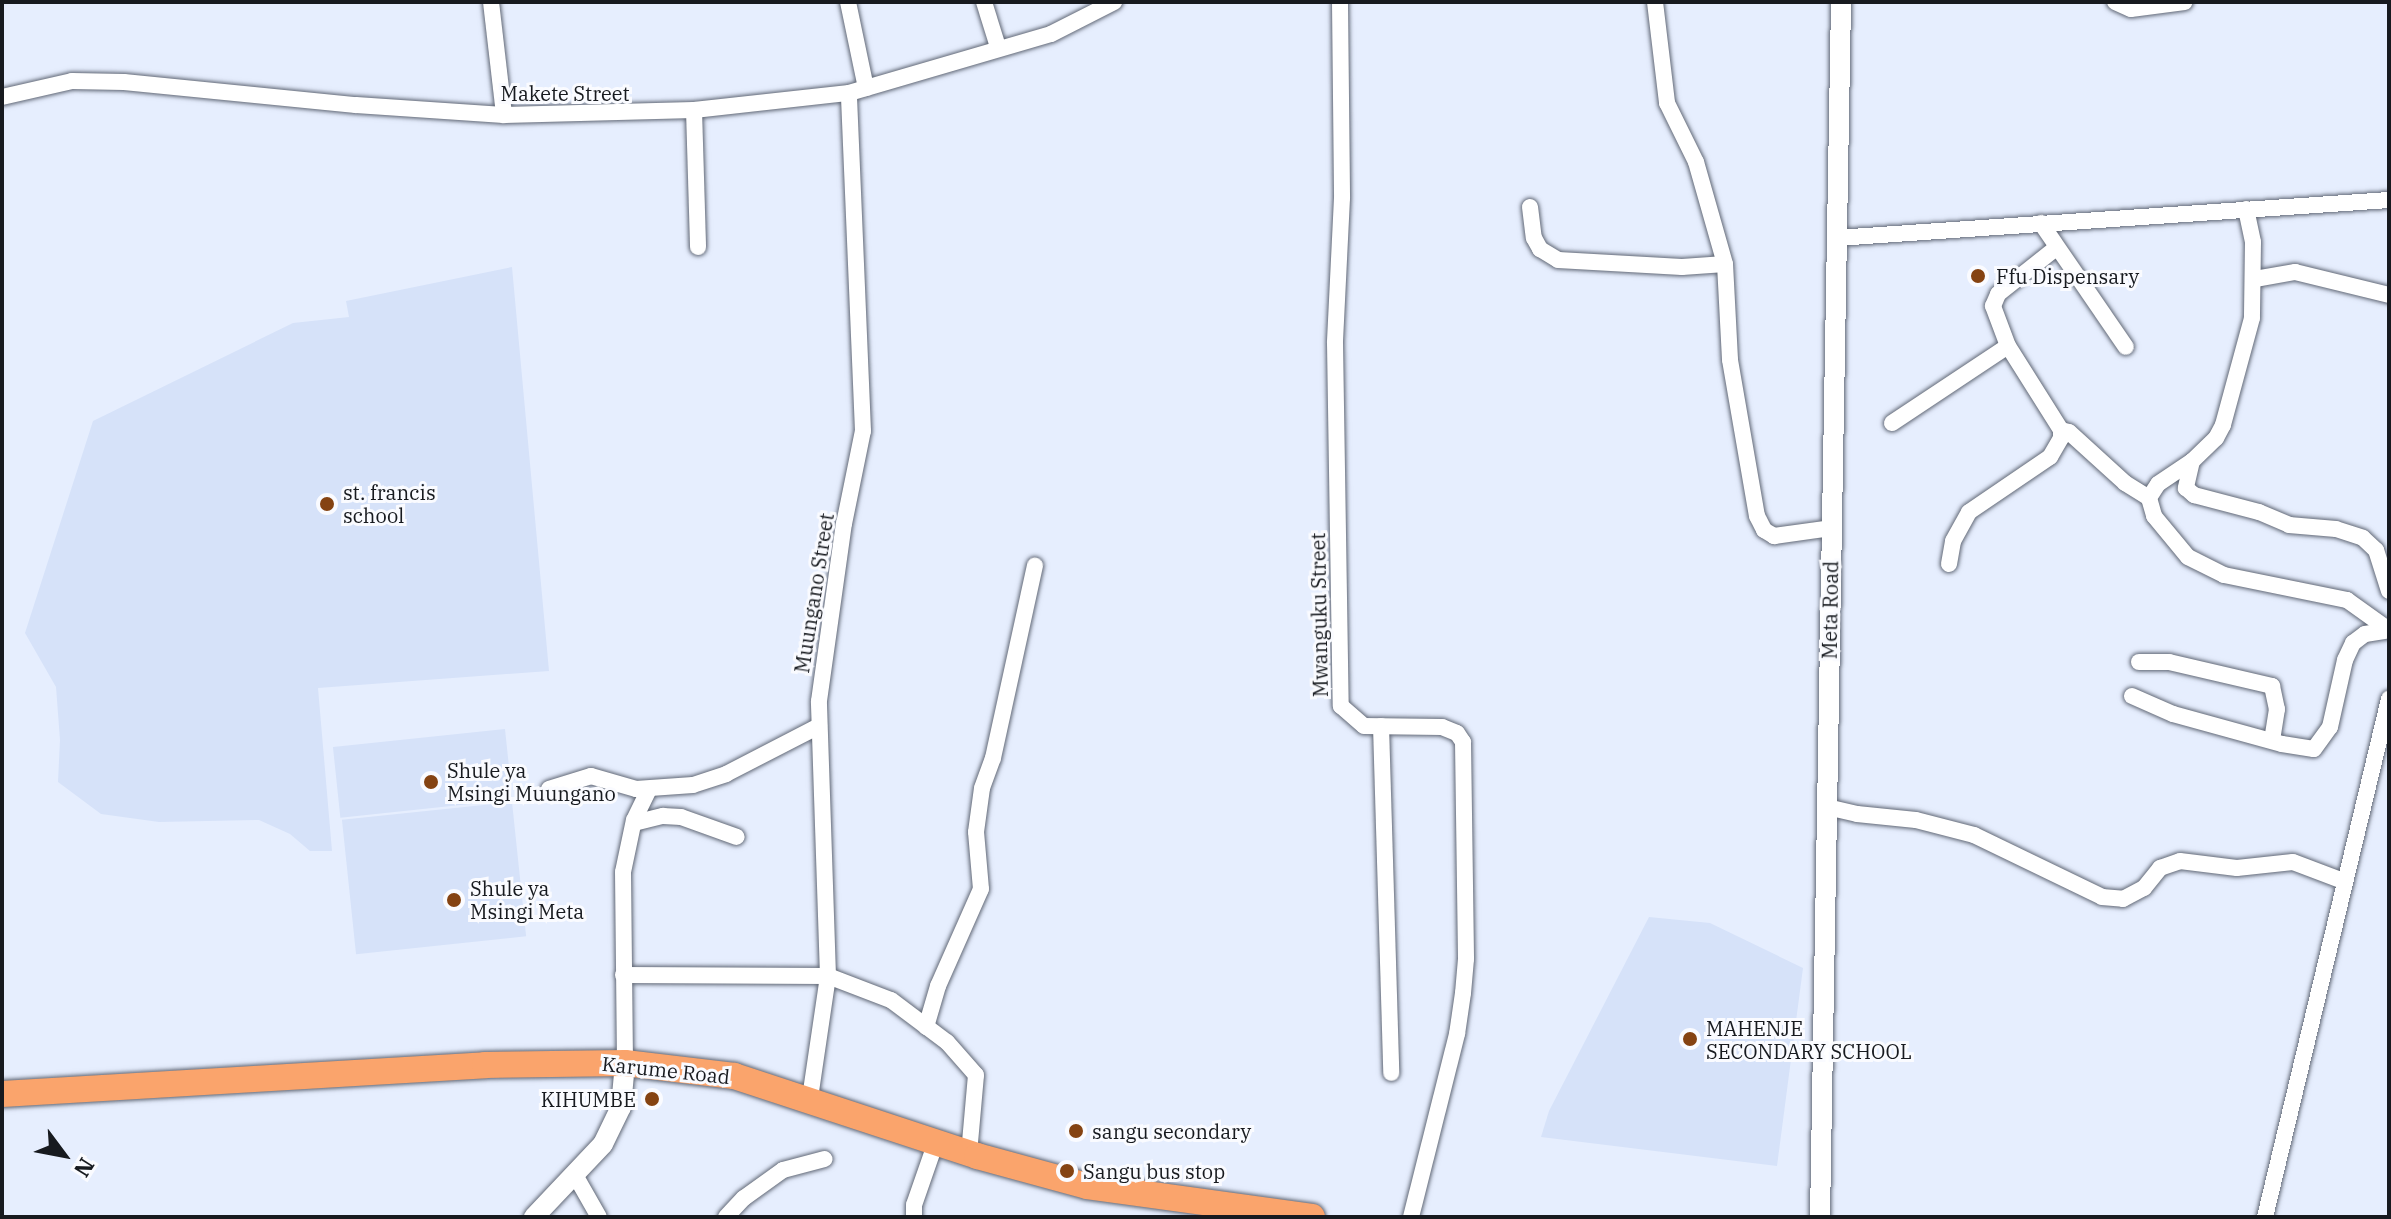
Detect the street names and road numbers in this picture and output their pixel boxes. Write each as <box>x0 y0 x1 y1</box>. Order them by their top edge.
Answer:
street label: Makete Street <box>500 81 630 105</box>
street label: Muungano Street <box>790 511 838 675</box>
street label: Mwanguku Street <box>1306 533 1332 697</box>
street label: Meta Road <box>1817 561 1843 659</box>
street label: Karume Road <box>601 1051 731 1089</box>

